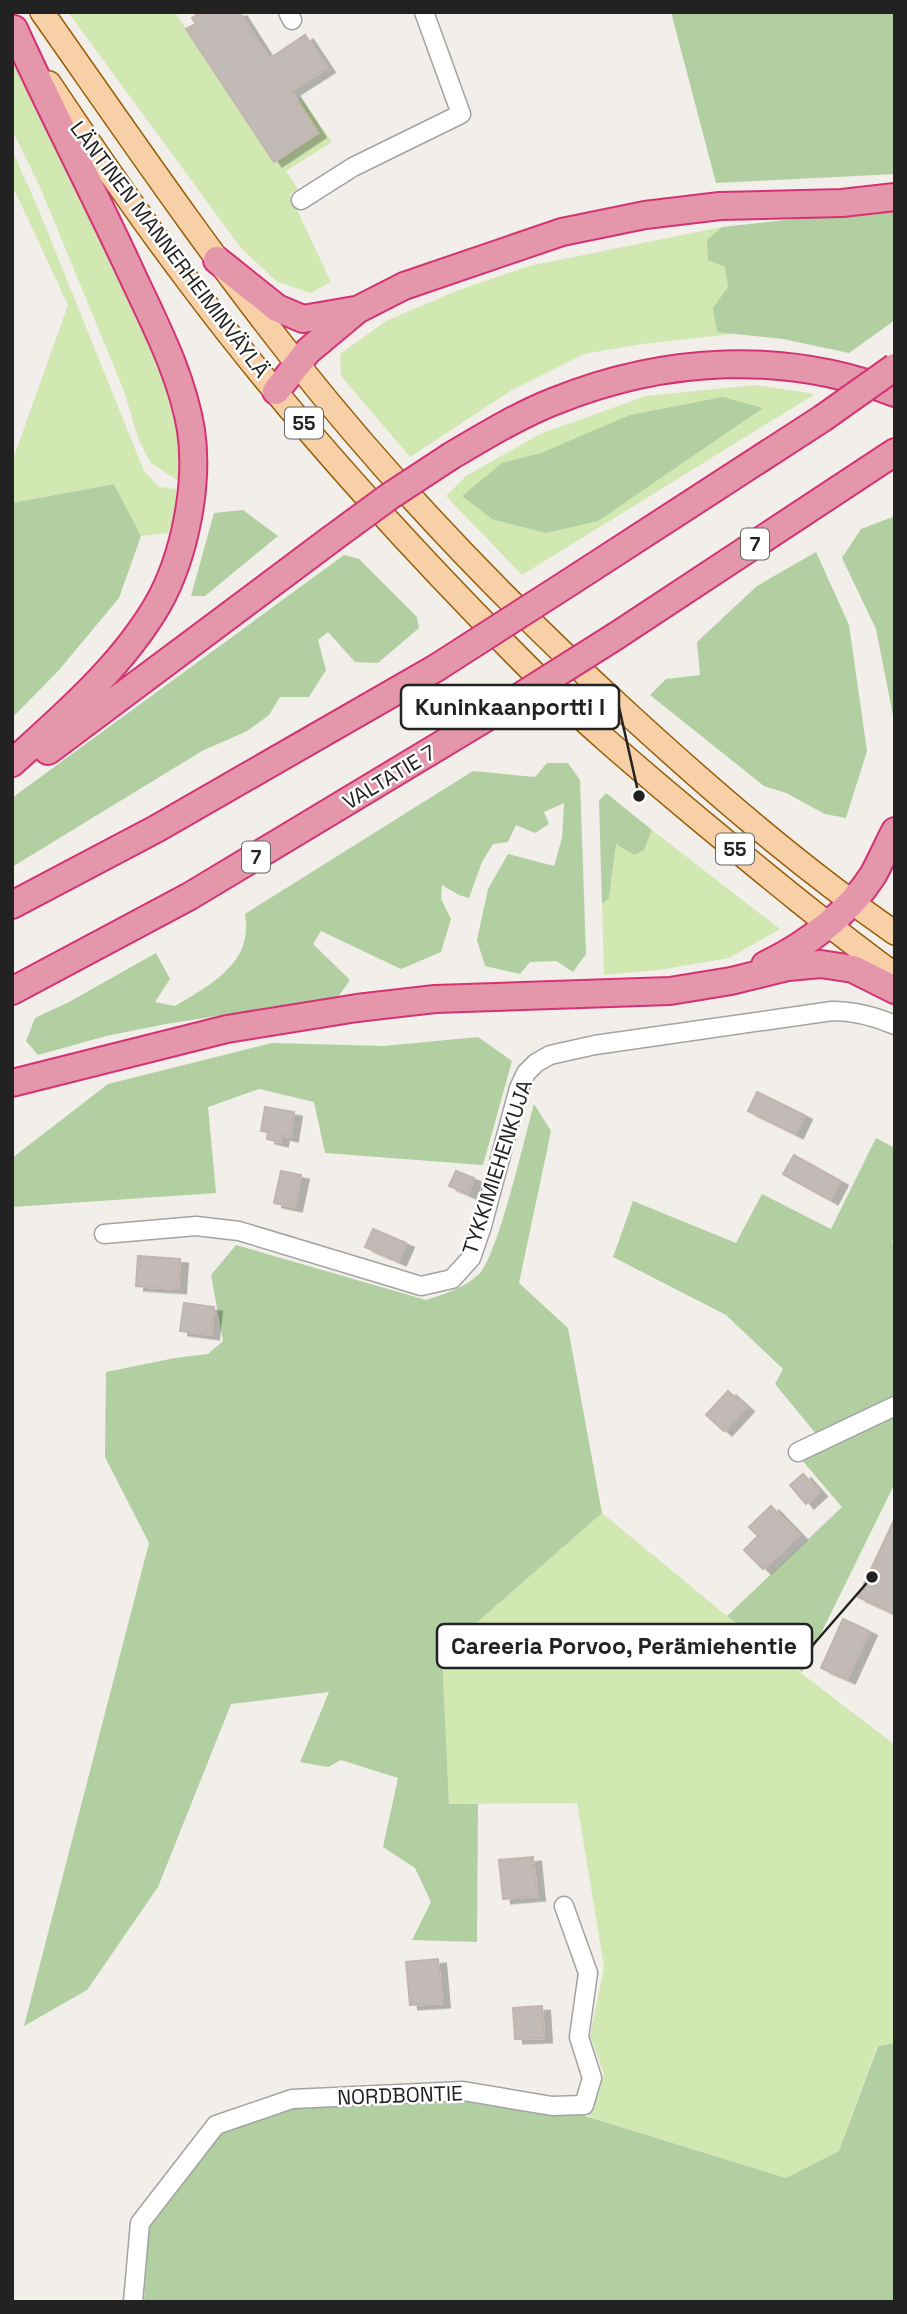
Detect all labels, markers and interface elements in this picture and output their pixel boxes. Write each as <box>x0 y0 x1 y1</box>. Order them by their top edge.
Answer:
street label: LÄNTINEN MANNERHEIMINVÄYLÄ <box>65 115 275 383</box>
road number: 55 <box>285 408 323 438</box>
road number: 7 <box>741 528 769 559</box>
callout: Kuninkaanportti I <box>401 685 619 729</box>
text: Kuninkaanportti I <box>415 692 605 722</box>
street label: VALTATIE 7 <box>338 739 441 815</box>
road number: 55 <box>716 834 754 864</box>
road number: 7 <box>242 842 270 872</box>
street label: TYKKIMIEHENKUJA <box>456 1076 538 1258</box>
callout: Careeria Porvoo, Perämiehentie <box>437 1624 812 1668</box>
text: Careeria Porvoo, Perämiehentie <box>451 1631 797 1661</box>
street label: NORDBONTIE <box>337 2079 463 2111</box>

